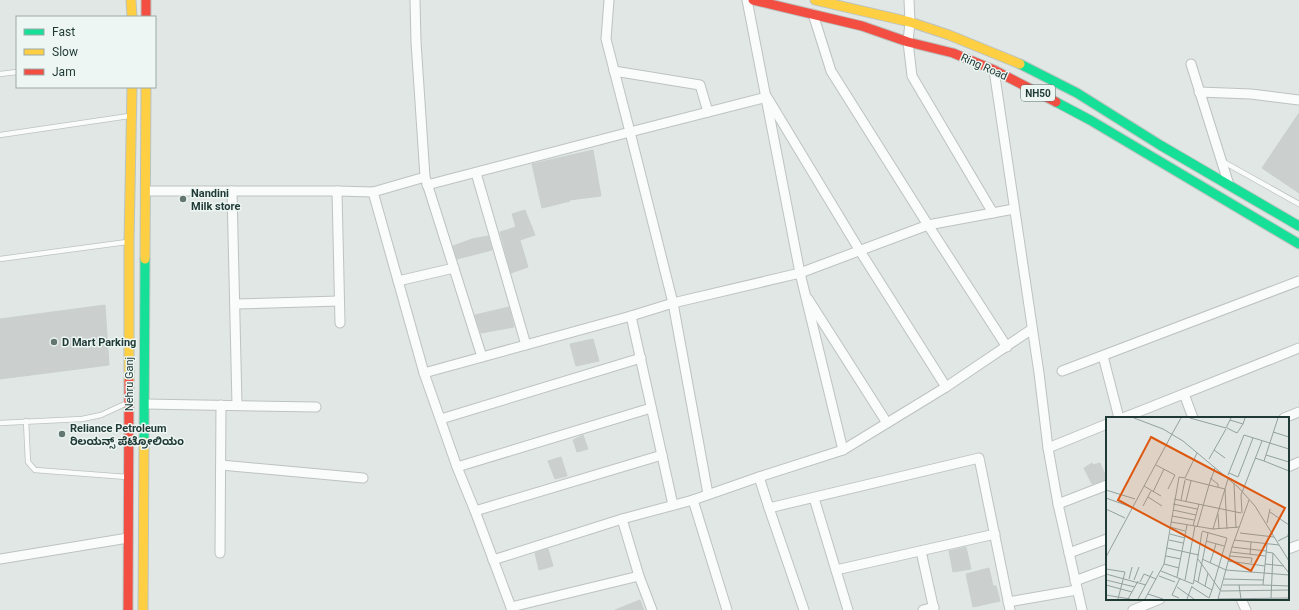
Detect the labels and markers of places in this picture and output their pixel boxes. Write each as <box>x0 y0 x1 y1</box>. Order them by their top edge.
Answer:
place label: Nandini Milk store <box>191 187 240 213</box>
marker: Nandini Milk store <box>178 194 188 204</box>
place label: D Mart Parking <box>62 336 136 349</box>
marker: D Mart Parking <box>49 337 59 347</box>
place label: Reliance Petroleum ರಿಲಯನ್ಸ್ ಪೆಟ್ರೋಲಿಯಂ <box>70 422 184 449</box>
marker: Reliance Petroleum ರಿಲಯನ್ಸ್ ಪೆಟ್ರೋಲಿಯಂ <box>57 429 67 439</box>

